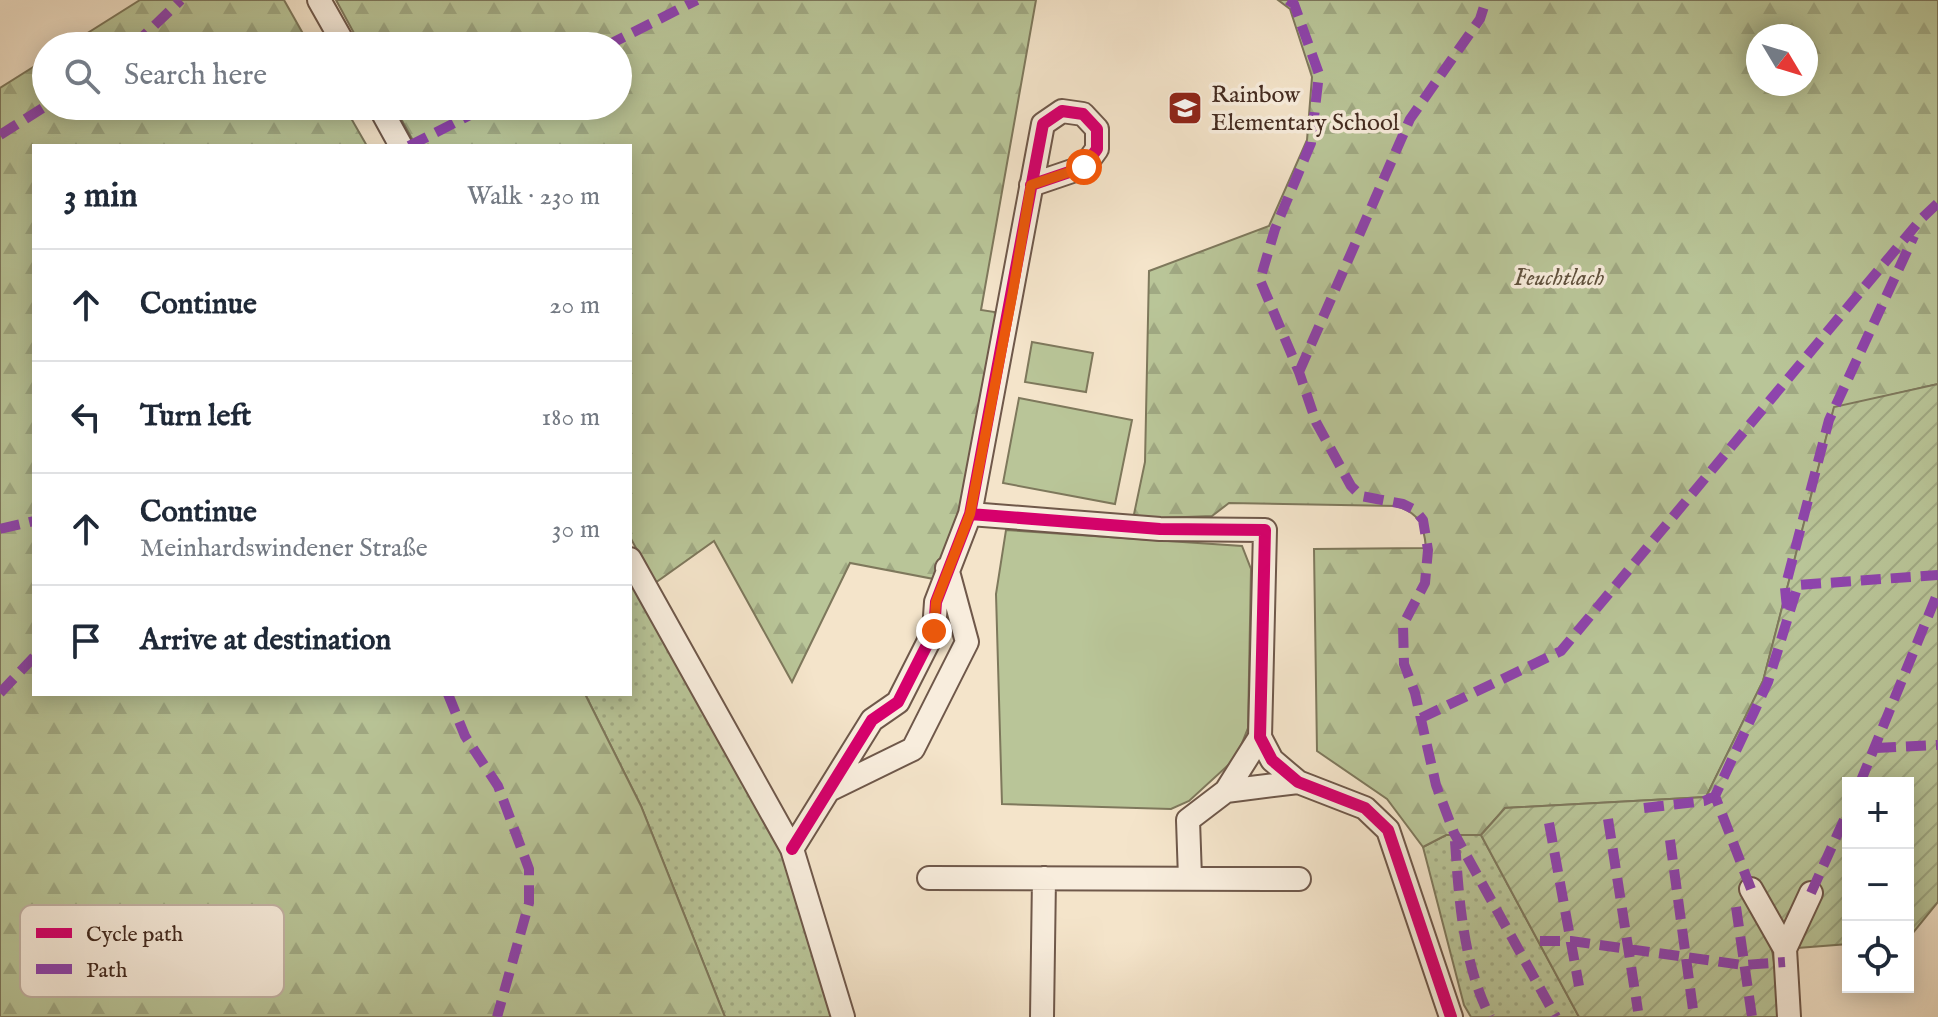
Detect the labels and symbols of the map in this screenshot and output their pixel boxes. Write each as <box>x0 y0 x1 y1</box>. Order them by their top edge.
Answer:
north arrow <box>1746 24 1818 96</box>
place label: Rainbow Elementary School <box>1211 80 1400 139</box>
school or university icon: Rainbow Elementary School <box>1166 89 1204 127</box>
route start <box>1066 149 1102 185</box>
park label: Feuchtlach <box>1514 263 1604 294</box>
route end <box>916 613 952 649</box>
legend <box>20 905 284 997</box>
text: Cycle path <box>86 921 183 949</box>
text: Path <box>86 957 128 985</box>

